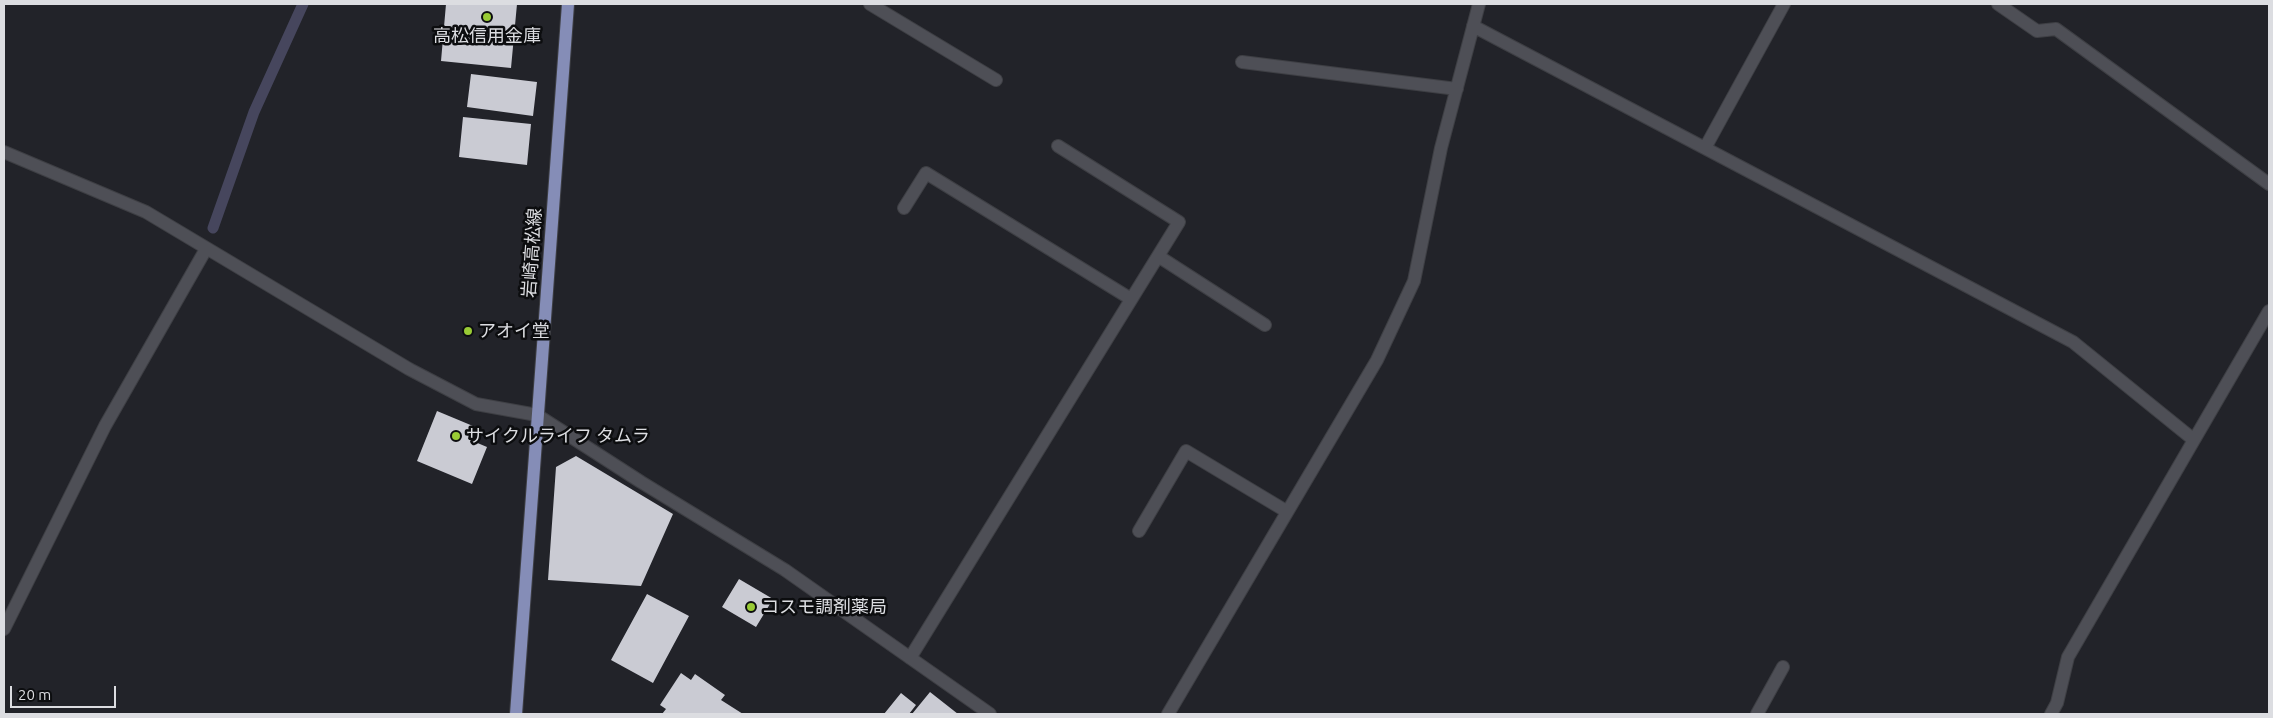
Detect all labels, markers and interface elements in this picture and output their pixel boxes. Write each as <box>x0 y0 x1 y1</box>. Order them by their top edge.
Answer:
marker: 高松信用金庫 <box>481 11 493 23</box>
place label: 高松信用金庫 <box>433 25 541 47</box>
street label: 岩崎高松線 <box>518 207 546 299</box>
place label: アオイ堂 <box>478 320 550 342</box>
marker: アオイ堂 <box>462 325 474 337</box>
place label: サイクルライフ タムラ <box>466 425 650 447</box>
marker: サイクルライフ タムラ <box>450 430 462 442</box>
place label: コスモ調剤薬局 <box>761 596 887 618</box>
marker: コスモ調剤薬局 <box>745 601 757 613</box>
scale bar <box>12 676 119 708</box>
text: 20 m <box>18 686 51 703</box>

